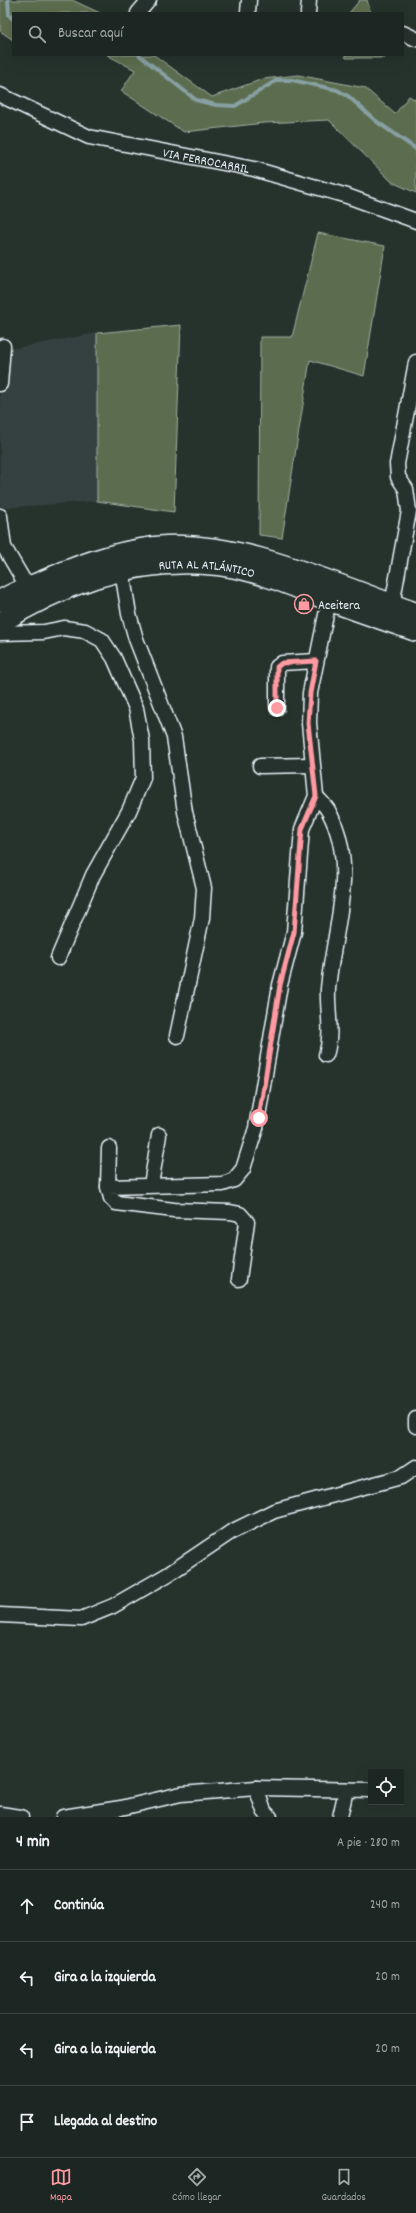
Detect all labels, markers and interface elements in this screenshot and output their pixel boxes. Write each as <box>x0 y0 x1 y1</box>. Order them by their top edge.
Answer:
search box <box>12 12 404 56</box>
icon: search <box>26 23 48 45</box>
text: Buscar aquí <box>58 23 123 45</box>
street label: VIA FERROCARRIL <box>161 145 252 180</box>
street label: RUTA AL ATLÁNTICO <box>158 556 257 584</box>
shop icon: Aceitera <box>293 593 315 615</box>
place label: Aceitera <box>318 597 361 616</box>
route end <box>268 699 286 717</box>
route start <box>250 1109 268 1127</box>
map controls <box>368 1769 404 1805</box>
button: locate <box>368 1769 404 1805</box>
text: 4 min <box>16 1831 50 1855</box>
text: A pie · 280 m <box>337 1834 400 1853</box>
icon: ahead <box>16 1895 38 1917</box>
text: Continúa <box>54 1895 104 1917</box>
text: 240 m <box>370 1896 400 1915</box>
icon: left <box>16 1967 38 1989</box>
text: Gira a la izquierda <box>54 1967 155 1989</box>
text: 20 m <box>375 1968 400 1987</box>
icon: left <box>16 2039 38 2061</box>
text: Gira a la izquierda <box>54 2039 155 2061</box>
text: 20 m <box>375 2040 400 2059</box>
icon: arrive <box>16 2111 38 2133</box>
text: Llegada al destino <box>54 2111 157 2133</box>
tab: Mapa <box>50 2166 72 2206</box>
tab: Cómo llegar <box>172 2166 221 2206</box>
tab: Guardados <box>321 2166 366 2206</box>

